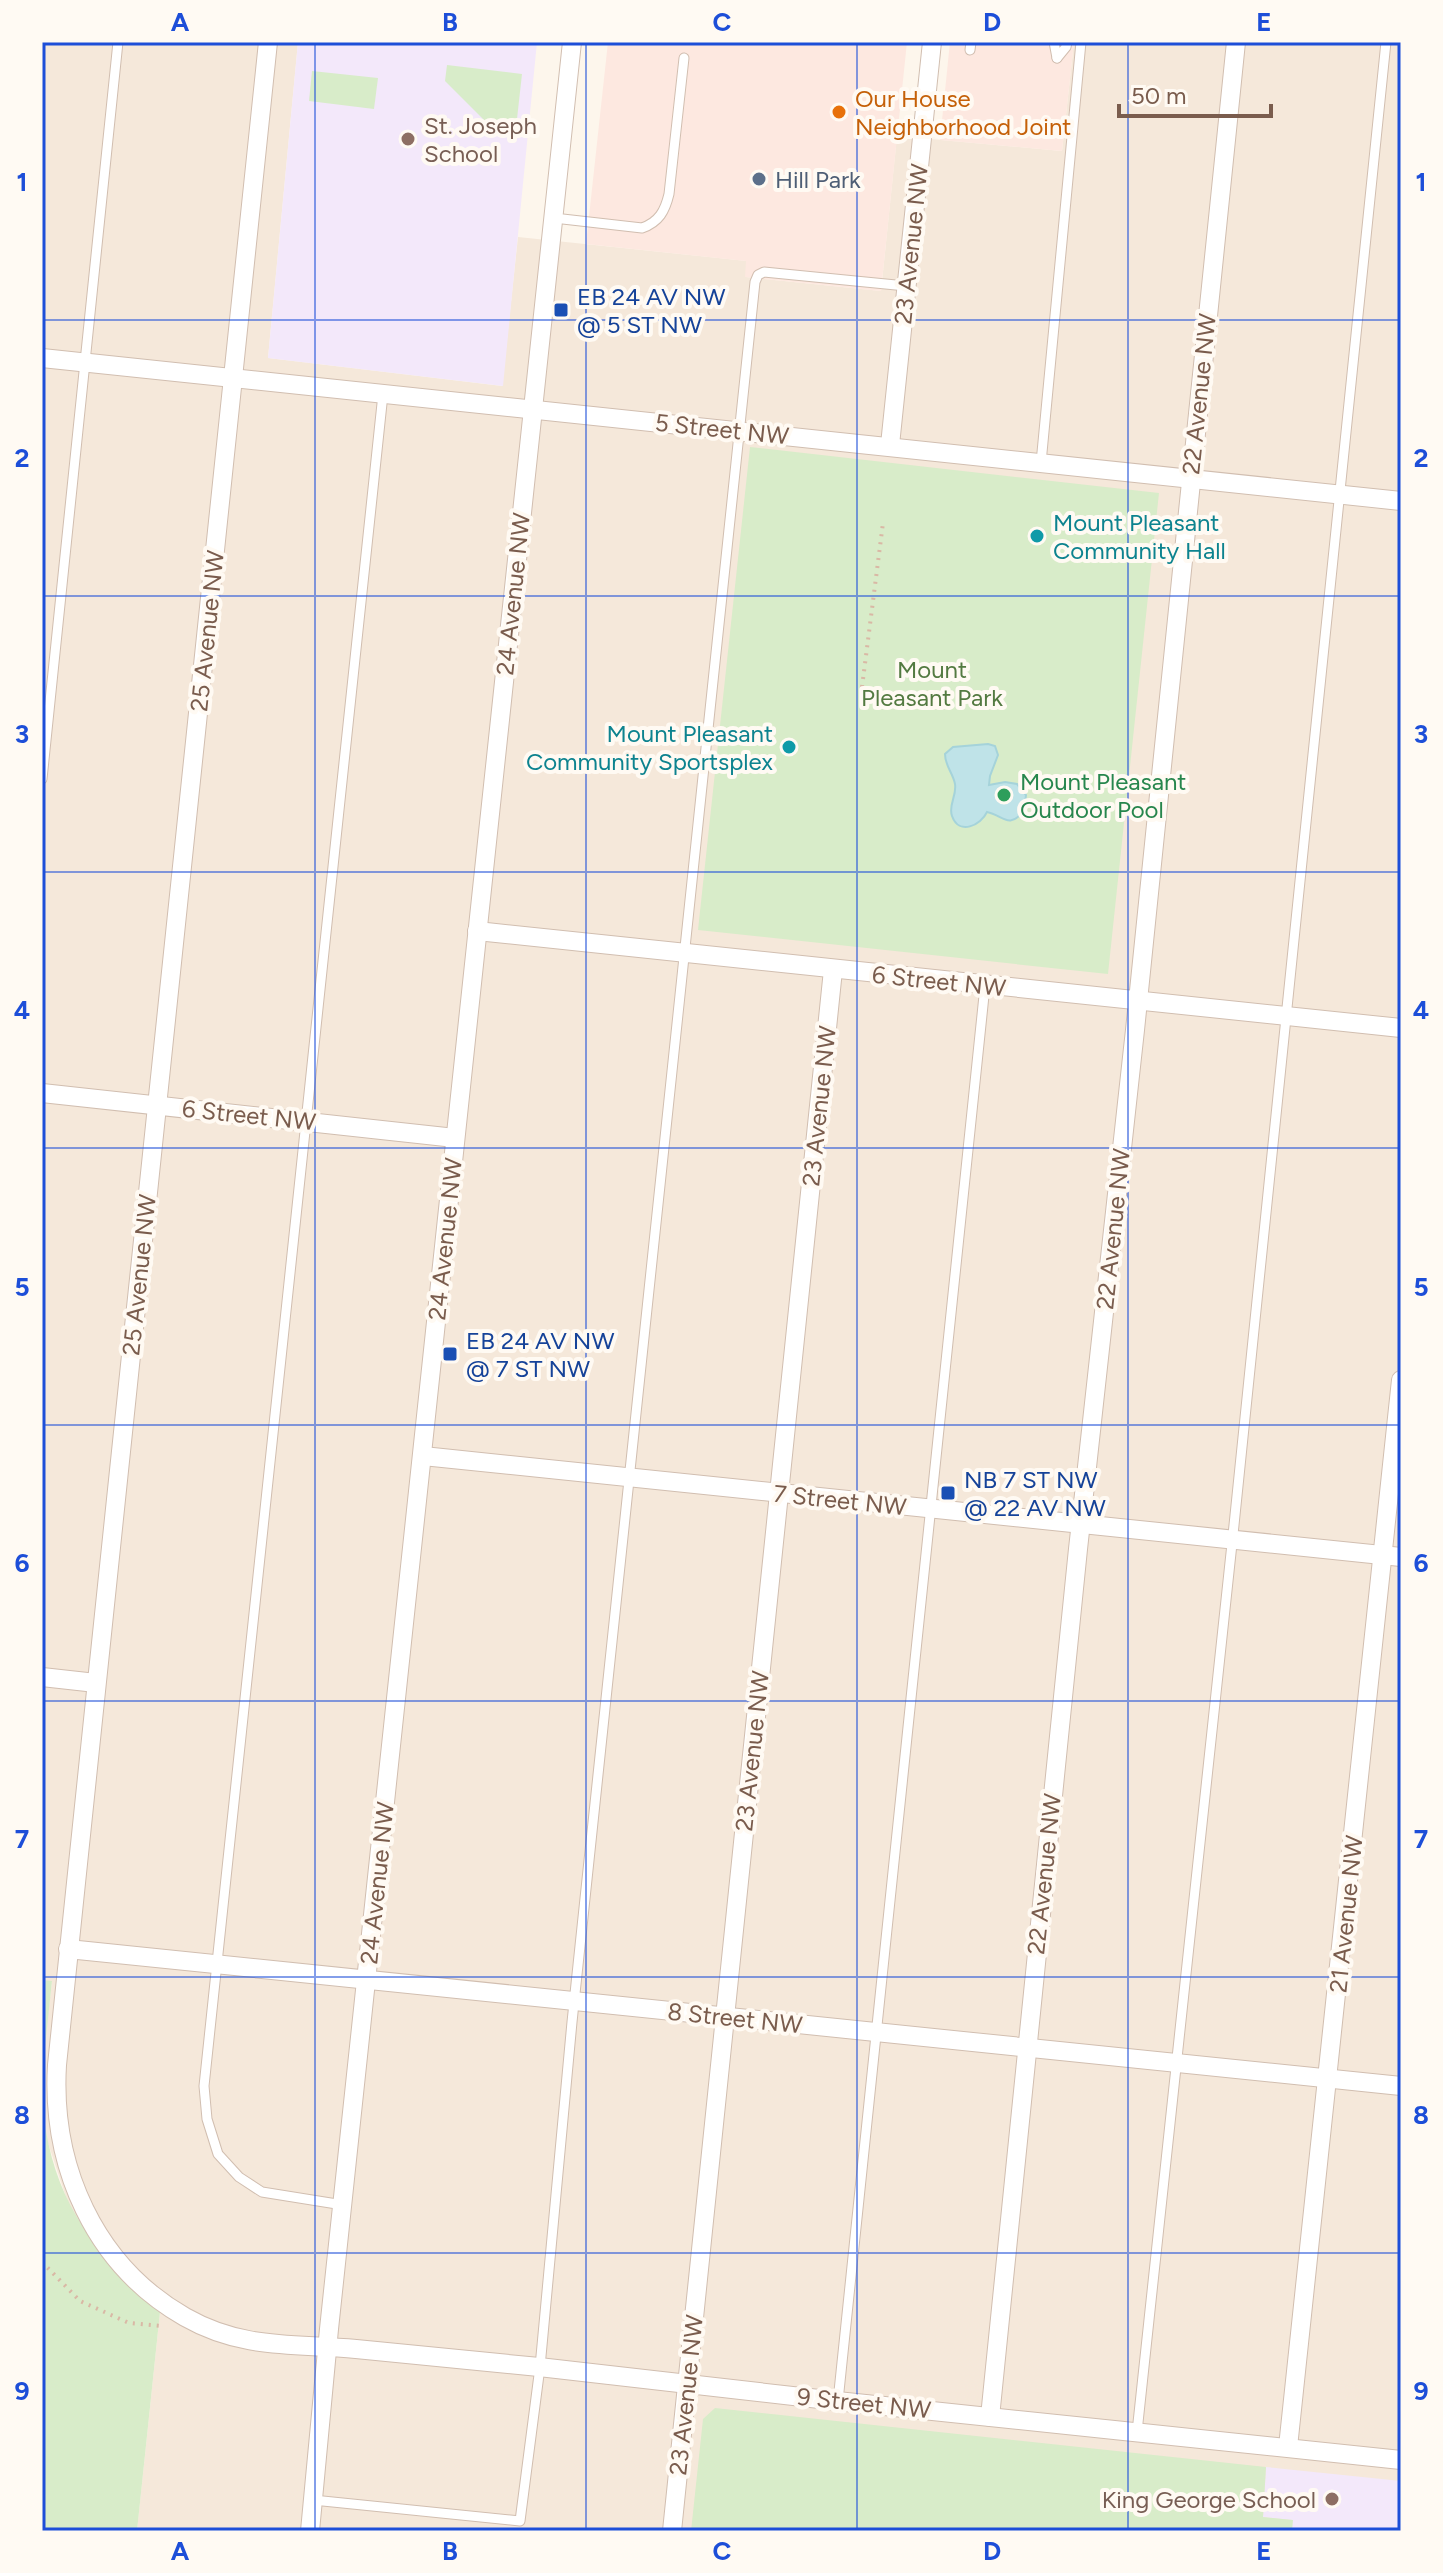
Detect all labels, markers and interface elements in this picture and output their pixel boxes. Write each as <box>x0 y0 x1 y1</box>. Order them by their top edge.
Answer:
text: A <box>171 6 190 38</box>
text: B <box>442 6 458 38</box>
text: C <box>713 6 732 38</box>
text: D <box>983 6 1001 38</box>
text: E <box>1256 6 1272 38</box>
scale bar <box>1119 68 1271 118</box>
text: 50 m <box>1131 81 1187 110</box>
place label: Our House Neighborhood Joint <box>855 84 1071 141</box>
marker: Our House Neighborhood Joint <box>830 103 848 121</box>
place label: St. Joseph School <box>424 111 537 168</box>
marker: St. Joseph School <box>399 130 417 148</box>
street label: 23 Avenue NW <box>888 162 934 326</box>
place label: Hill Park <box>775 165 861 194</box>
text: 1 <box>17 166 27 198</box>
text: 1 <box>1416 166 1426 198</box>
marker: Hill Park <box>750 170 768 188</box>
place label: EB 24 AV NW @ 5 ST NW <box>577 282 725 339</box>
marker: EB 24 AV NW @ 5 ST NW <box>552 301 570 319</box>
street label: 22 Avenue NW <box>1176 312 1222 476</box>
street label: 5 Street NW <box>654 408 790 450</box>
text: 2 <box>14 442 30 474</box>
text: 2 <box>1413 442 1429 474</box>
place label: Mount Pleasant Community Hall <box>1053 508 1226 565</box>
street label: 24 Avenue NW <box>490 511 536 677</box>
marker: Mount Pleasant Community Hall <box>1028 527 1046 545</box>
street label: 25 Avenue NW <box>184 549 230 713</box>
park label: Mount Pleasant Park <box>861 655 1003 712</box>
text: 3 <box>15 718 29 750</box>
text: 3 <box>1414 718 1428 750</box>
place label: Mount Pleasant Community Sportsplex <box>526 719 774 776</box>
marker: Mount Pleasant Community Sportsplex <box>780 738 798 756</box>
place label: Mount Pleasant Outdoor Pool <box>1020 767 1186 824</box>
marker: Mount Pleasant Outdoor Pool <box>995 786 1013 804</box>
street label: 6 Street NW <box>871 960 1007 1002</box>
text: 4 <box>14 994 30 1026</box>
text: 4 <box>1413 994 1429 1026</box>
street label: 23 Avenue NW <box>796 1024 842 1188</box>
street label: 6 Street NW <box>181 1094 317 1136</box>
street label: 22 Avenue NW <box>1090 1147 1136 1311</box>
street label: 24 Avenue NW <box>422 1156 468 1322</box>
street label: 25 Avenue NW <box>116 1193 162 1357</box>
text: 5 <box>14 1271 30 1303</box>
text: 5 <box>1413 1271 1429 1303</box>
place label: EB 24 AV NW @ 7 ST NW <box>466 1326 614 1383</box>
marker: EB 24 AV NW @ 7 ST NW <box>441 1345 459 1363</box>
place label: NB 7 ST NW @ 22 AV NW <box>964 1465 1106 1522</box>
street label: 7 Street NW <box>772 1479 908 1521</box>
marker: NB 7 ST NW @ 22 AV NW <box>939 1484 957 1502</box>
text: 6 <box>14 1547 30 1579</box>
text: 6 <box>1413 1547 1429 1579</box>
street label: 23 Avenue NW <box>729 1669 775 1833</box>
street label: 22 Avenue NW <box>1021 1792 1067 1956</box>
street label: 24 Avenue NW <box>354 1800 400 1966</box>
text: 7 <box>15 1823 29 1855</box>
text: 7 <box>1414 1823 1428 1855</box>
street label: 21 Avenue NW <box>1323 1834 1369 1994</box>
street label: 8 Street NW <box>666 1997 804 2039</box>
text: 8 <box>14 2099 30 2131</box>
text: 8 <box>1413 2099 1429 2131</box>
street label: 23 Avenue NW <box>663 2313 709 2477</box>
text: 9 <box>14 2375 30 2407</box>
text: 9 <box>1413 2375 1429 2407</box>
street label: 9 Street NW <box>796 2382 932 2424</box>
place label: King George School <box>1102 2485 1316 2514</box>
marker: King George School <box>1323 2490 1341 2508</box>
text: A <box>171 2535 190 2567</box>
text: B <box>442 2535 458 2567</box>
text: C <box>713 2535 732 2567</box>
text: D <box>983 2535 1001 2567</box>
text: E <box>1256 2535 1272 2567</box>

